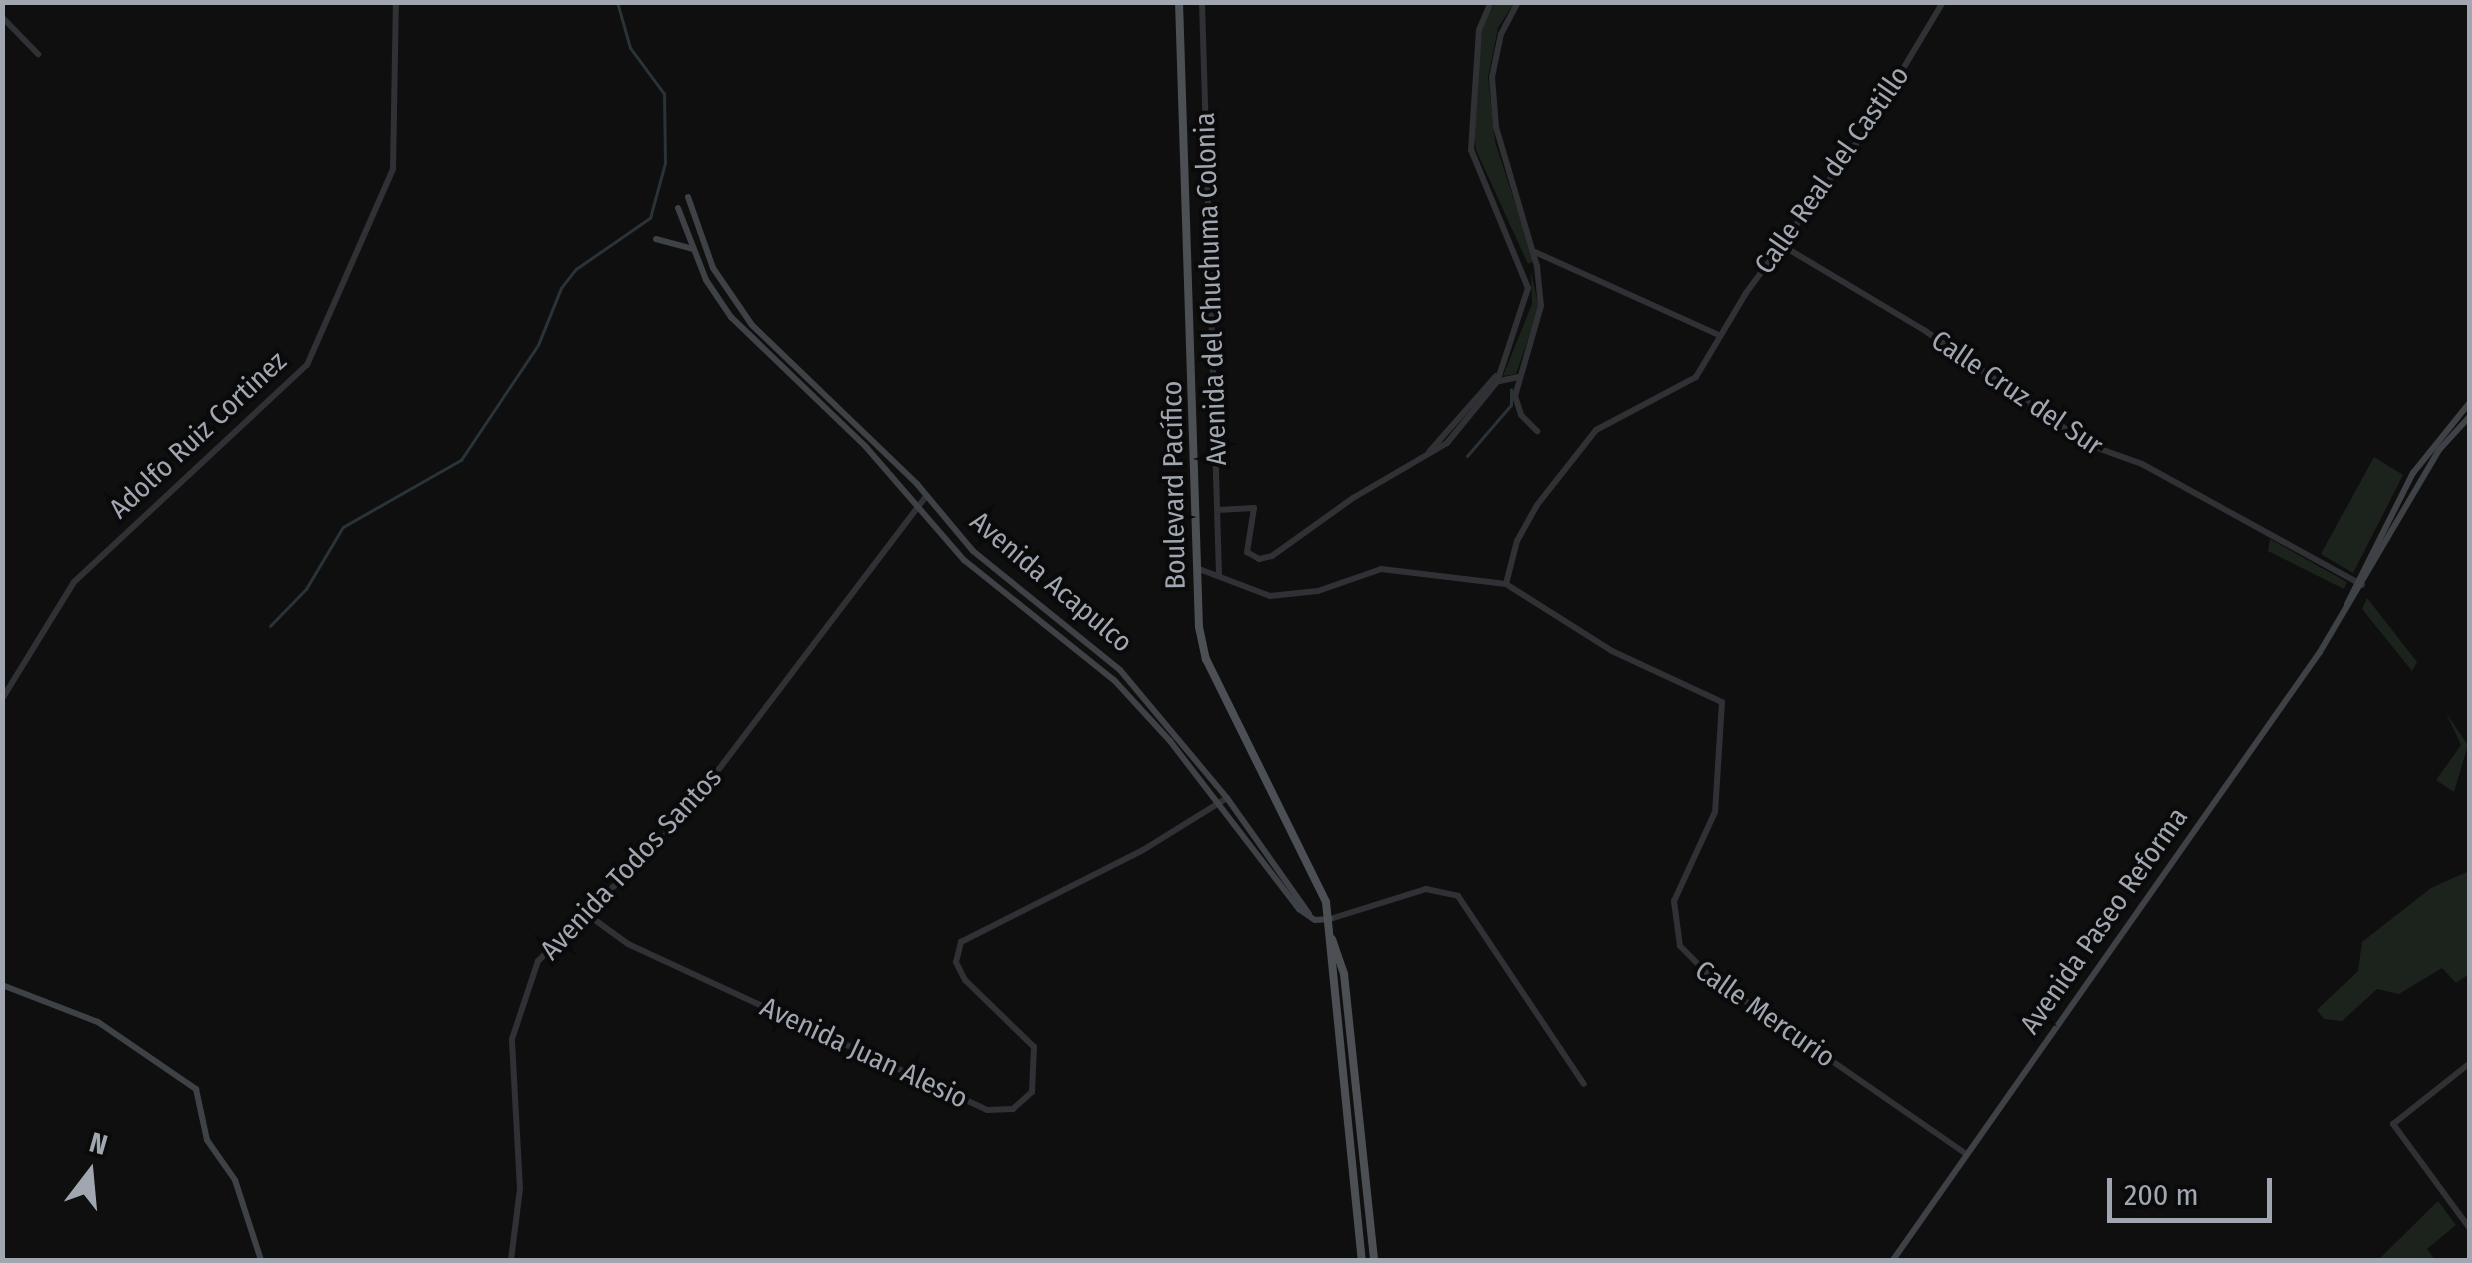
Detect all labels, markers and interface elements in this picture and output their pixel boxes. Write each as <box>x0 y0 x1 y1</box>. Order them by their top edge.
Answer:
street label: Calle Real del Castillo <box>1748 60 1916 280</box>
street label: Avenida del Chuchuma Colonia <box>1188 112 1234 466</box>
street label: Calle Cruz del Sur <box>1925 323 2109 463</box>
street label: Adolfo Ruiz Cortinez <box>102 344 294 526</box>
street label: Boulevard Pacífico <box>1155 380 1193 590</box>
street label: Avenida Acapulco <box>963 504 1139 660</box>
street label: Avenida Todos Santos <box>533 761 729 967</box>
street label: Avenida Paseo Reforma <box>2013 801 2195 1041</box>
street label: Calle Mercurio <box>1689 953 1841 1075</box>
street label: Avenida Juan Alesio <box>755 990 973 1116</box>
north arrow <box>40 1123 140 1223</box>
text: N <box>86 1126 111 1162</box>
scale bar <box>2112 1158 2277 1220</box>
text: 200 m <box>2124 1177 2199 1213</box>

